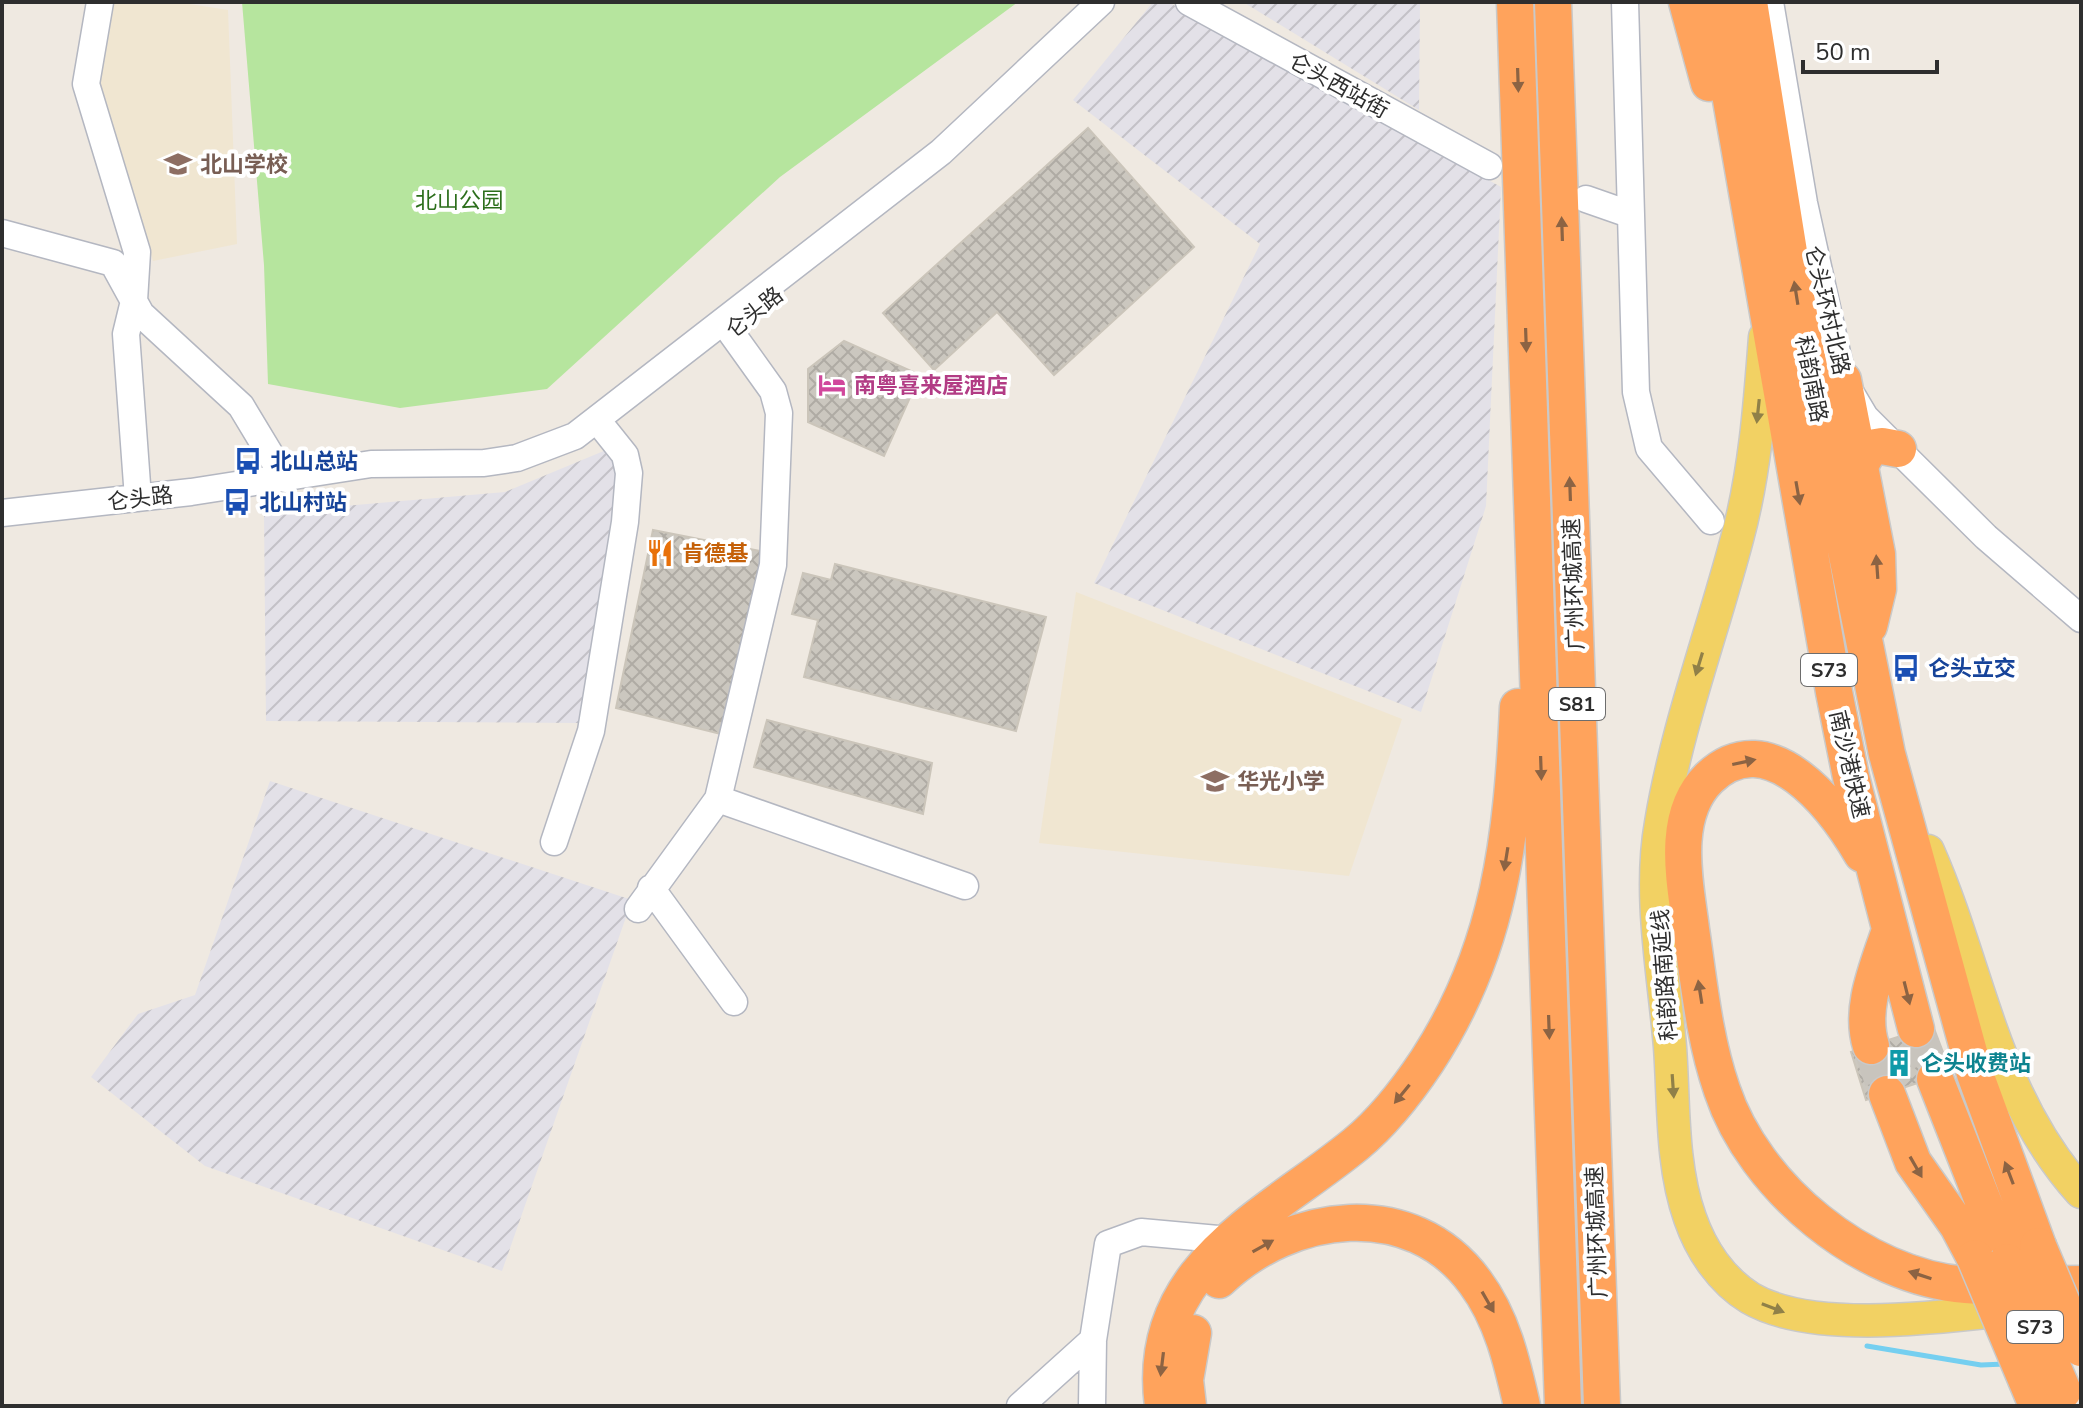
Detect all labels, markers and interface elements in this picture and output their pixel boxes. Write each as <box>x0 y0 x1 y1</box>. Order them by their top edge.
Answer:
scale bar <box>1803 24 1937 74</box>
text: 50 m <box>1815 36 1871 68</box>
street label: 仑头西站街 <box>1283 46 1394 126</box>
one-way arrow <box>1511 68 1524 93</box>
school or university icon: 北山学校 <box>163 149 193 179</box>
place label: 北山学校 <box>200 150 288 180</box>
park label: 北山公园 <box>415 186 503 216</box>
one-way arrow <box>1556 216 1569 241</box>
street label: 仑头环村北路 <box>1798 243 1856 378</box>
street label: 仑头路 <box>720 280 790 345</box>
one-way arrow <box>1789 280 1801 305</box>
one-way arrow <box>1520 328 1532 353</box>
street label: 科韵南路 <box>1788 333 1834 425</box>
hotel icon: 南粤喜来屋酒店 <box>817 370 847 400</box>
place label: 南粤喜来屋酒店 <box>854 371 1008 401</box>
one-way arrow <box>1752 399 1765 424</box>
bus stop icon: 北山总站 <box>233 446 263 476</box>
place label: 北山总站 <box>270 447 358 477</box>
one-way arrow <box>1563 476 1576 501</box>
street label: 仑头路 <box>106 480 175 518</box>
one-way arrow <box>1792 481 1804 506</box>
bus stop icon: 北山村站 <box>222 487 252 517</box>
place label: 北山村站 <box>259 488 347 518</box>
street label: 广州环城高速 <box>1557 517 1591 650</box>
restaurant icon: 肯德基 <box>645 538 675 568</box>
place label: 肯德基 <box>682 539 748 569</box>
one-way arrow <box>1870 554 1883 579</box>
one-way arrow <box>1693 652 1705 676</box>
bus stop icon: 仑头立交 <box>1891 653 1921 683</box>
road number: S73 <box>1801 654 1857 686</box>
place label: 仑头立交 <box>1928 654 2016 684</box>
road number: S81 <box>1549 688 1605 720</box>
street label: 南沙港快速 <box>1822 707 1876 821</box>
one-way arrow <box>1731 755 1756 768</box>
one-way arrow <box>1535 756 1548 781</box>
school or university icon: 华光小学 <box>1200 766 1230 796</box>
place label: 华光小学 <box>1237 767 1325 797</box>
one-way arrow <box>1500 847 1512 872</box>
street label: 科韵路南延线 <box>1645 908 1685 1042</box>
one-way arrow <box>1693 979 1706 1004</box>
one-way arrow <box>1901 981 1913 1006</box>
one-way arrow <box>1543 1015 1556 1040</box>
building icon: 仑头收费站 <box>1884 1048 1914 1078</box>
place label: 仑头收费站 <box>1921 1049 2031 1079</box>
one-way arrow <box>1667 1074 1680 1099</box>
one-way arrow <box>1394 1084 1411 1105</box>
one-way arrow <box>1909 1155 1923 1178</box>
one-way arrow <box>2002 1161 2015 1185</box>
street label: 广州环城高速 <box>1580 1165 1614 1298</box>
one-way arrow <box>1252 1239 1275 1253</box>
one-way arrow <box>1908 1268 1932 1280</box>
one-way arrow <box>1481 1291 1495 1313</box>
one-way arrow <box>1761 1302 1785 1315</box>
road number: S73 <box>2007 1311 2063 1343</box>
one-way arrow <box>1156 1352 1169 1377</box>

